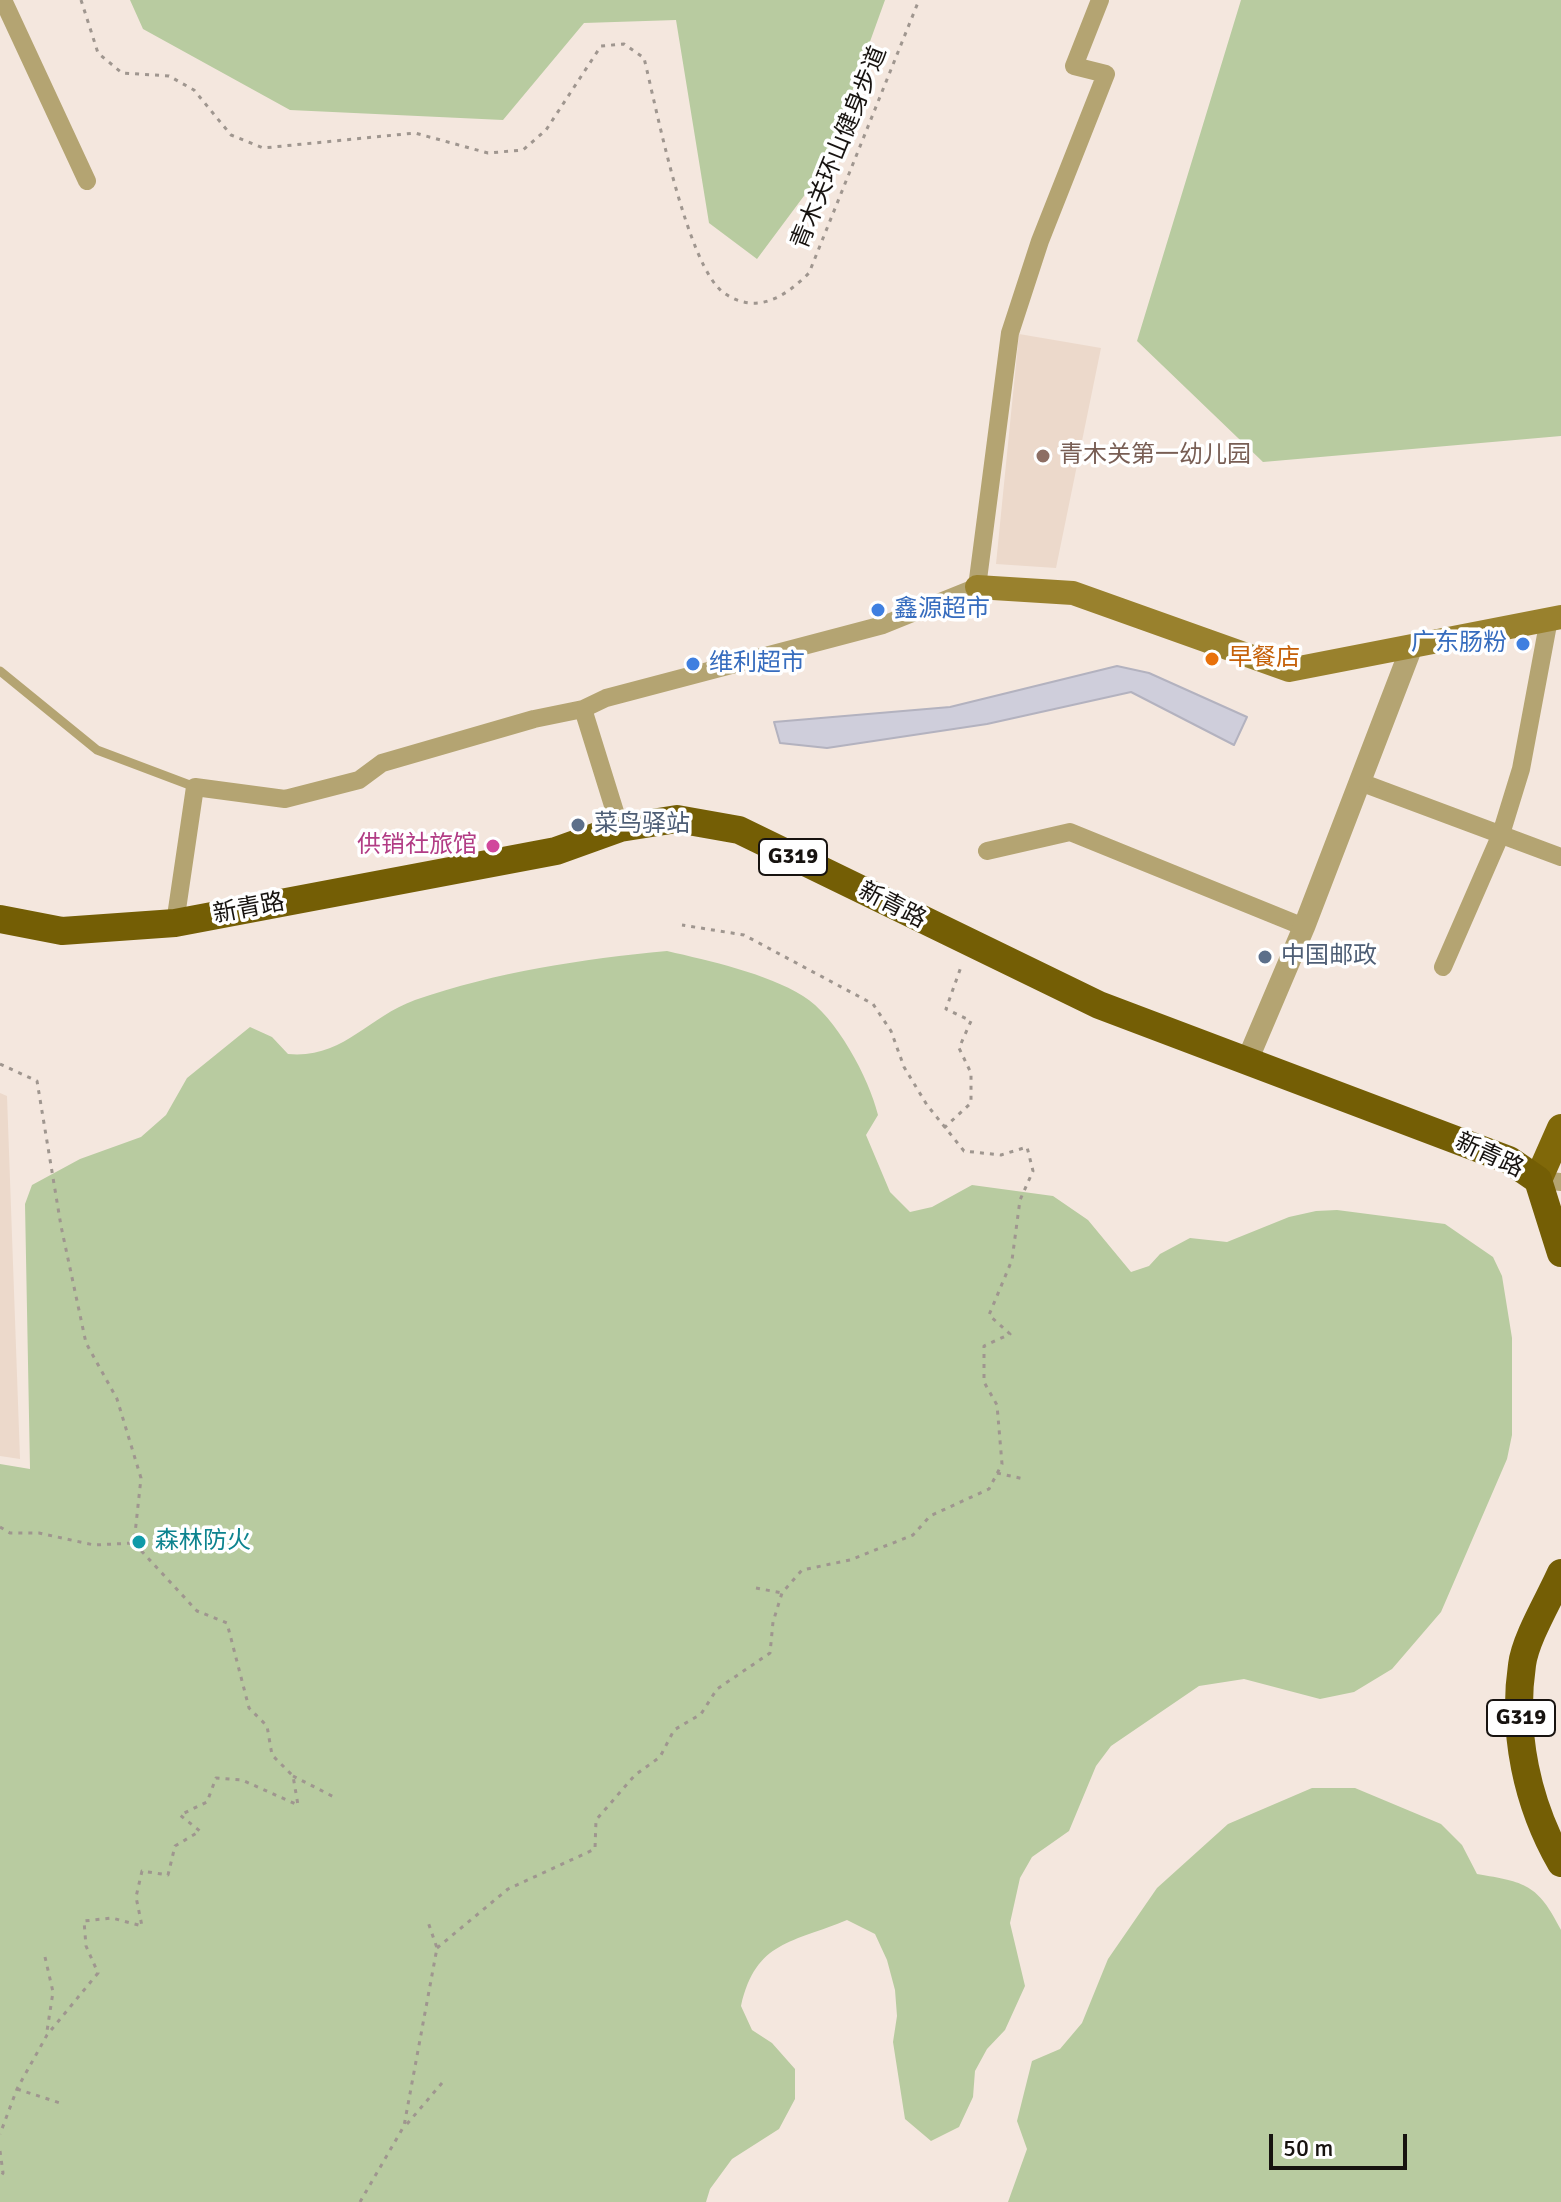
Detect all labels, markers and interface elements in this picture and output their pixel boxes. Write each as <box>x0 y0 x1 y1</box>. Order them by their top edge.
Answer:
street label: 青木关环山健身步道 <box>786 42 894 254</box>
place label: 青木关第一幼儿园 <box>1059 442 1251 470</box>
marker: 青木关第一幼儿园 <box>1034 447 1052 465</box>
place label: 鑫源超市 <box>894 596 990 624</box>
marker: 鑫源超市 <box>869 601 887 619</box>
place label: 广东肠粉 <box>1411 630 1507 658</box>
marker: 广东肠粉 <box>1514 635 1532 653</box>
place label: 早餐店 <box>1228 645 1300 673</box>
place label: 维利超市 <box>709 650 805 678</box>
marker: 早餐店 <box>1203 650 1221 668</box>
marker: 维利超市 <box>684 655 702 673</box>
place label: 菜鸟驿站 <box>594 811 690 839</box>
marker: 菜鸟驿站 <box>569 816 587 834</box>
place label: 供销社旅馆 <box>357 832 477 860</box>
marker: 供销社旅馆 <box>484 837 502 855</box>
road number: G319 <box>759 839 827 875</box>
street label: 新青路 <box>853 877 931 935</box>
street label: 新青路 <box>211 888 287 930</box>
place label: 中国邮政 <box>1281 943 1377 971</box>
marker: 中国邮政 <box>1256 948 1274 966</box>
street label: 新青路 <box>1450 1128 1528 1184</box>
place label: 森林防火 <box>155 1528 251 1556</box>
marker: 森林防火 <box>130 1533 148 1551</box>
road number: G319 <box>1487 1700 1555 1736</box>
scale bar <box>1273 2118 1411 2168</box>
text: 50 m <box>1283 2133 1333 2163</box>

